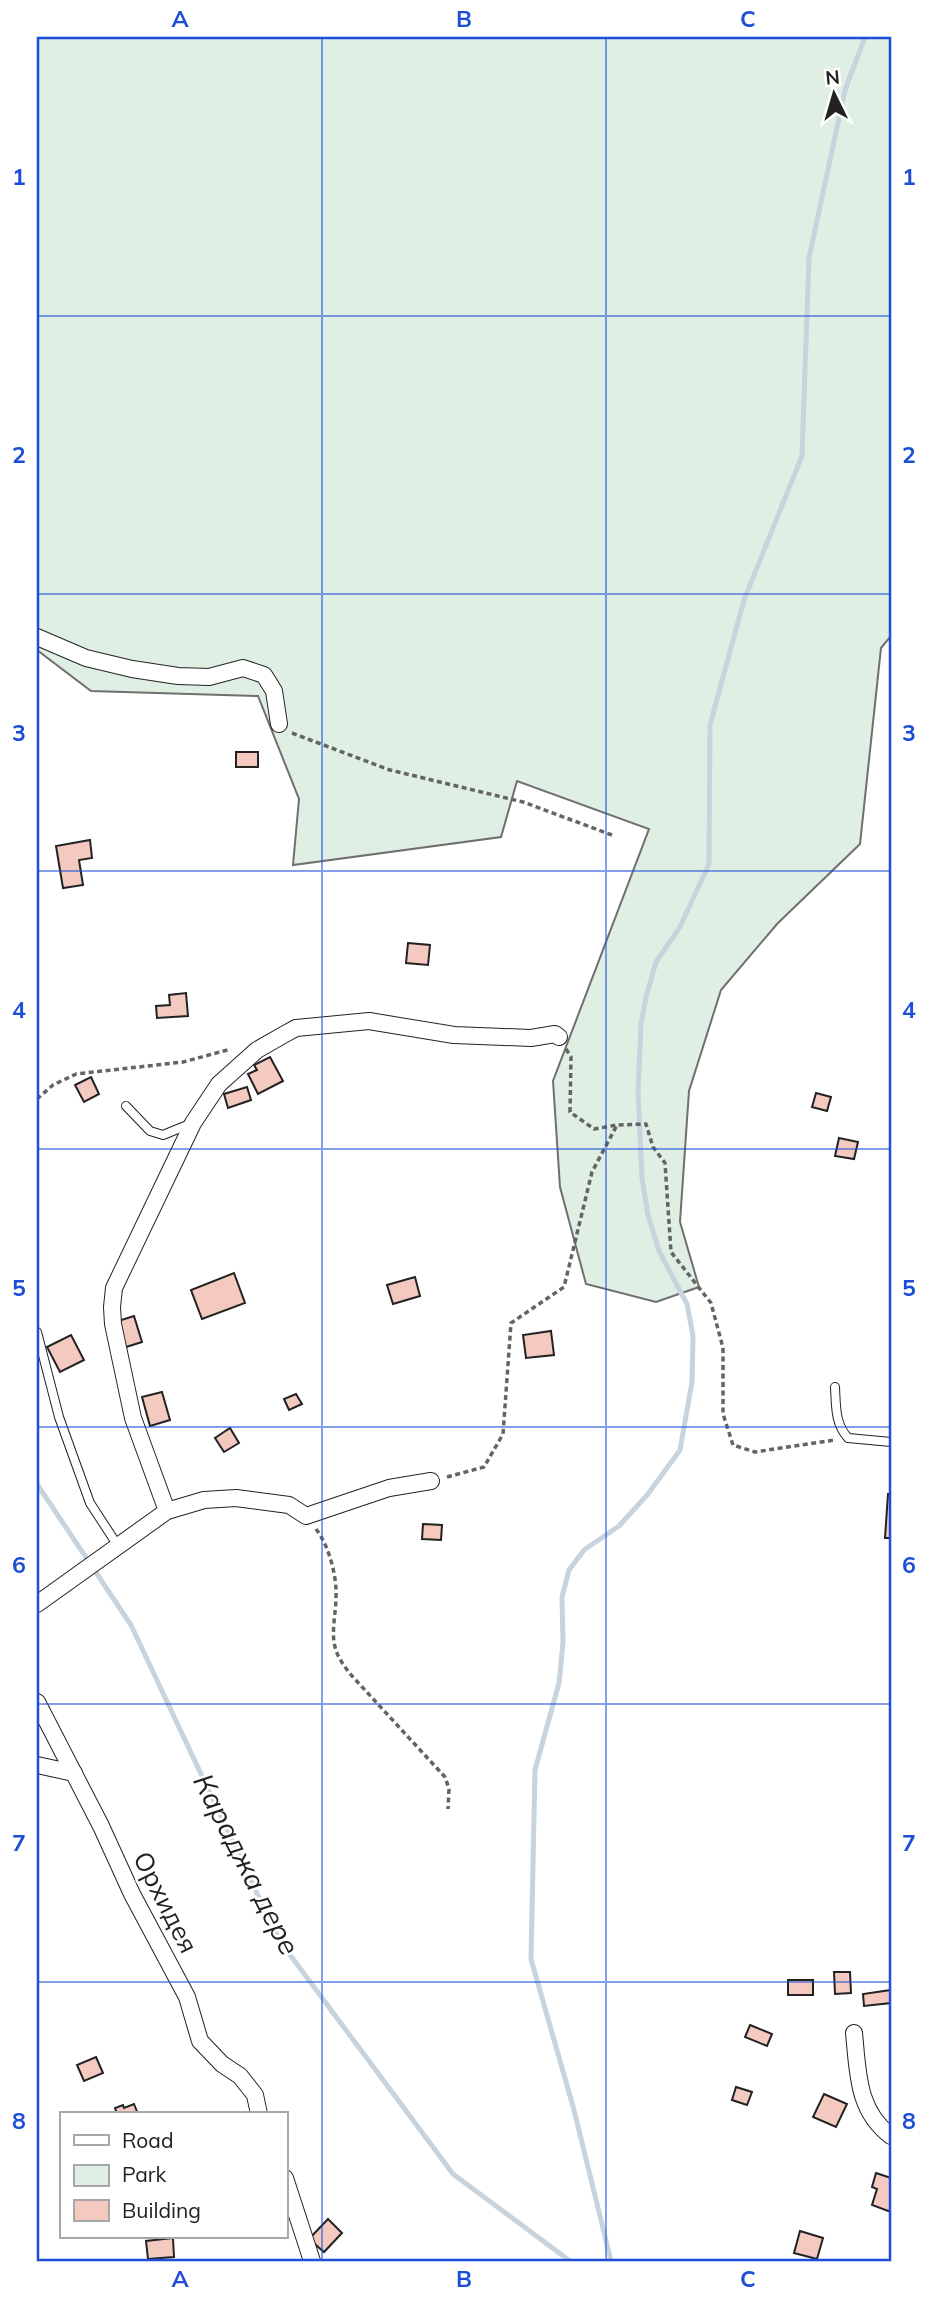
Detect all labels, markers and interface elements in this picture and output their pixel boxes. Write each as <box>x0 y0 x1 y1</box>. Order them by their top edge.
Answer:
text: A <box>171 4 189 33</box>
text: B <box>456 4 472 33</box>
text: C <box>740 4 756 33</box>
north arrow <box>799 60 869 130</box>
text: N <box>824 64 841 90</box>
text: 1 <box>12 162 26 191</box>
text: 1 <box>902 162 916 191</box>
text: 2 <box>12 440 26 469</box>
text: 2 <box>902 440 916 469</box>
text: 3 <box>12 718 26 747</box>
text: 3 <box>902 718 916 747</box>
text: 4 <box>12 995 26 1024</box>
text: 4 <box>902 995 916 1024</box>
text: 5 <box>12 1273 26 1302</box>
text: 5 <box>902 1273 916 1302</box>
text: 6 <box>12 1550 26 1579</box>
text: 6 <box>902 1550 916 1579</box>
water label: Караджа дере <box>186 1768 308 1960</box>
text: 7 <box>12 1828 26 1857</box>
text: 7 <box>902 1828 916 1857</box>
street label: Орхидея <box>126 1846 206 1958</box>
text: 8 <box>12 2106 26 2135</box>
text: 8 <box>902 2106 916 2135</box>
legend <box>60 2112 287 2238</box>
text: Road <box>122 2127 173 2153</box>
text: Park <box>122 2161 166 2187</box>
text: Building <box>122 2197 201 2223</box>
text: A <box>171 2264 189 2293</box>
text: B <box>456 2264 472 2293</box>
text: C <box>740 2264 756 2293</box>

